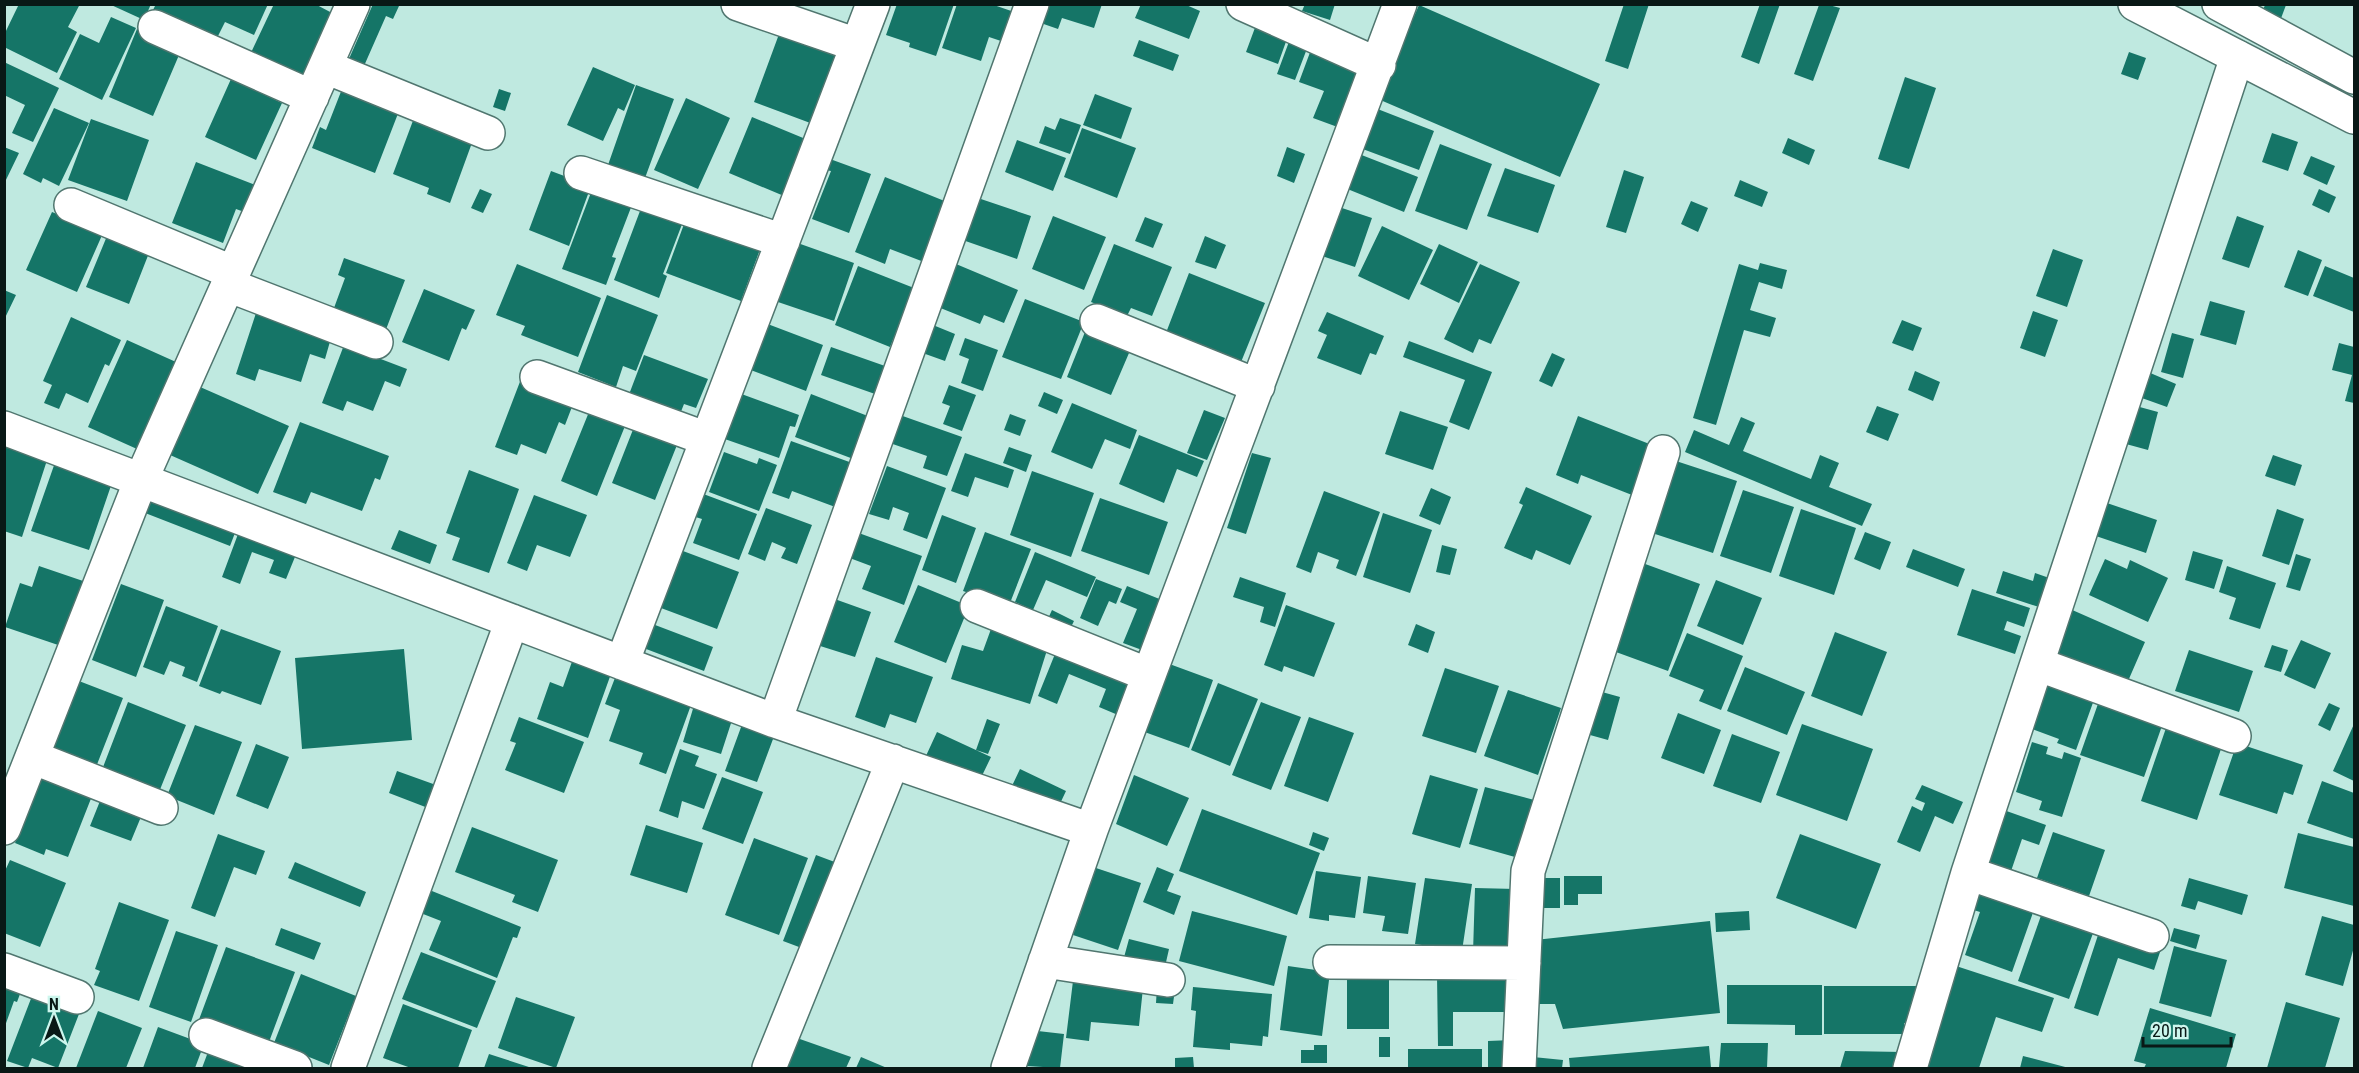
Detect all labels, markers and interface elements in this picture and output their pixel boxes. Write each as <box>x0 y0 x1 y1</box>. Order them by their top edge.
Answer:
north arrow <box>24 989 84 1049</box>
text: N <box>49 995 59 1014</box>
scale bar <box>2143 1010 2232 1048</box>
text: 20 m <box>2152 1020 2187 1041</box>

